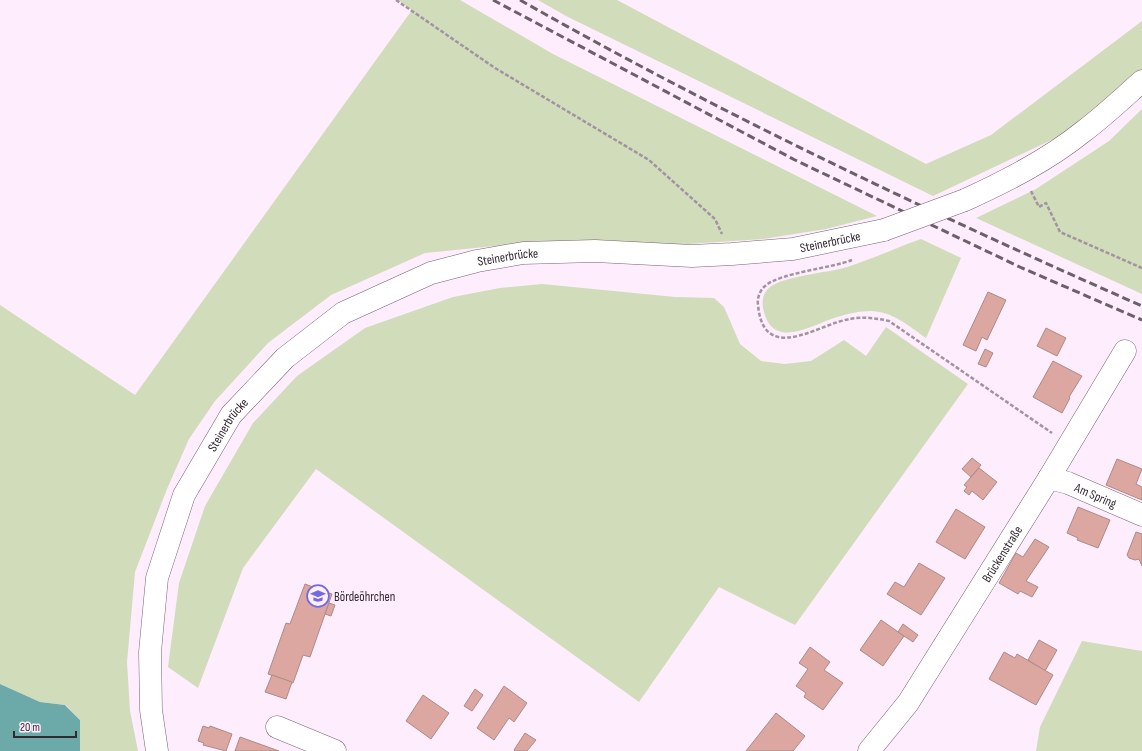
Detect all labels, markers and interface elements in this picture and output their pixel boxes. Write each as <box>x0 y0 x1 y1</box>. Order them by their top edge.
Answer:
street label: Steinerbrücke <box>799 228 862 256</box>
street label: Steinerbrücke <box>476 246 538 270</box>
street label: Steinerbrücke <box>204 395 252 455</box>
street label: Am Spring <box>1071 479 1119 512</box>
street label: Brückenstraße <box>979 523 1026 585</box>
school or university icon: Bördeöhrchen <box>305 583 331 609</box>
place label: Bördeöhrchen <box>334 589 395 605</box>
scale bar <box>14 713 76 739</box>
text: 20 m <box>20 720 40 735</box>

